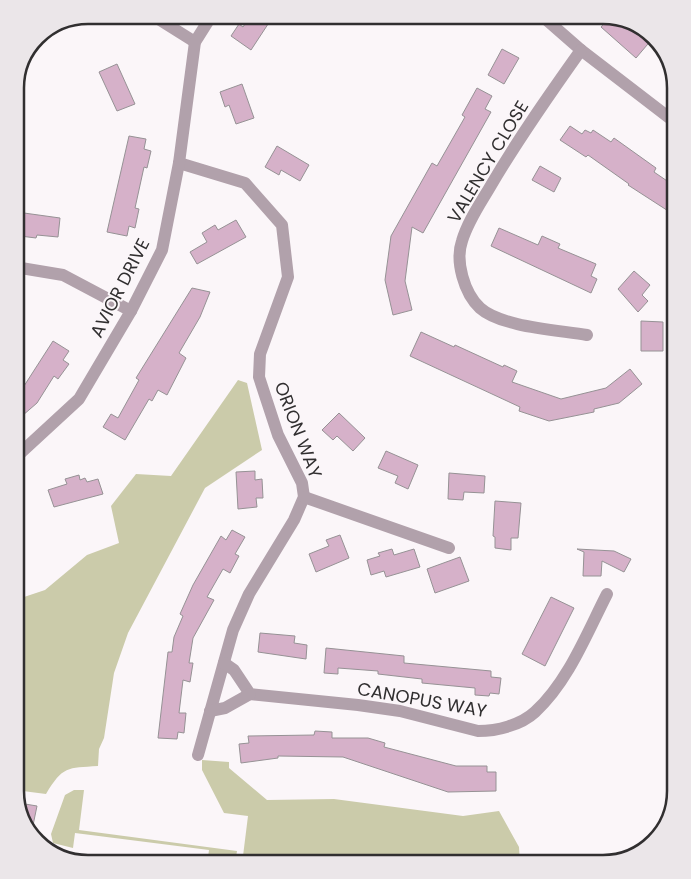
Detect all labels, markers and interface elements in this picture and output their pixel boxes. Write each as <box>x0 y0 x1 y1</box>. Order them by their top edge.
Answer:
street label: VALENCY CLOSE <box>441 96 534 228</box>
street label: AVIOR DRIVE <box>84 234 155 342</box>
street label: ORION WAY <box>269 378 328 482</box>
street label: CANOPUS WAY <box>355 676 489 723</box>

